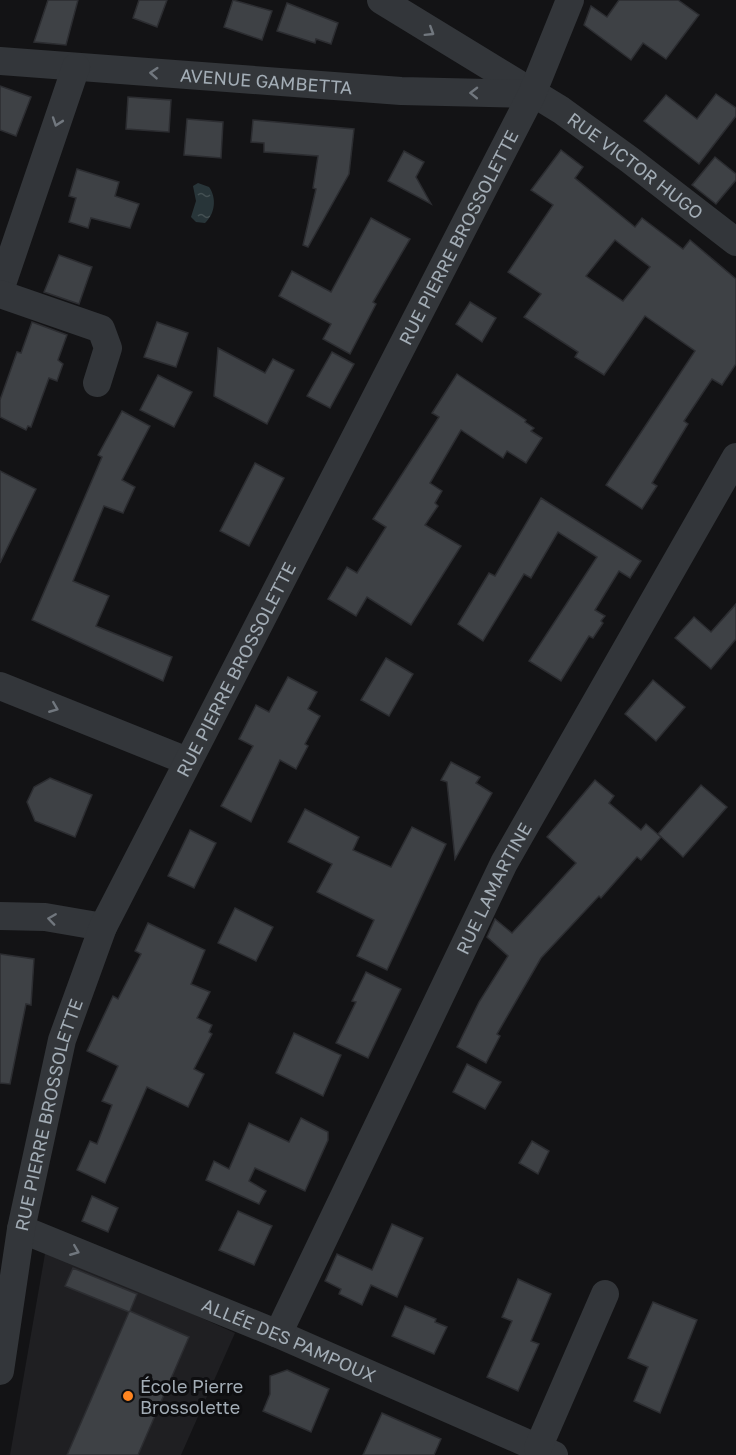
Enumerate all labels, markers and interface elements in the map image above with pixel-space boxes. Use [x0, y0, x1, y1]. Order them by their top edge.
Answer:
one-way arrow [424, 24, 434, 36]
street label: AVENUE GAMBETTA [179, 64, 353, 98]
one-way arrow [149, 67, 158, 80]
one-way arrow [469, 86, 478, 99]
street label: RUE VICTOR HUGO [563, 108, 708, 224]
one-way arrow [52, 117, 65, 127]
street label: RUE PIERRE BROSSOLETTE [394, 126, 523, 348]
street label: RUE PIERRE BROSSOLETTE [171, 558, 300, 780]
one-way arrow [48, 701, 59, 713]
street label: RUE LAMARTINE [451, 819, 536, 958]
one-way arrow [47, 913, 56, 925]
street label: RUE PIERRE BROSSOLETTE [10, 995, 87, 1233]
one-way arrow [69, 1244, 80, 1256]
street label: ALLÉE DES PAMPOUX [199, 1293, 379, 1387]
place label: École Pierre Brossolette [140, 1375, 243, 1418]
marker: École Pierre Brossolette [121, 1389, 135, 1403]

